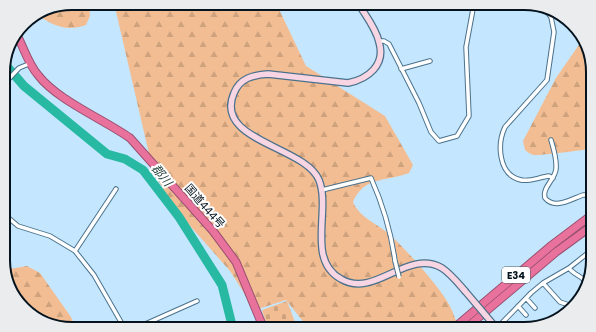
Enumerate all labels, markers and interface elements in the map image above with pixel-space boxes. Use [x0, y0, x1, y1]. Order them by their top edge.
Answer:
water label: 郡川 [148, 160, 177, 191]
street label: 国道444号 [181, 180, 229, 232]
road number: E34 [502, 267, 530, 283]

